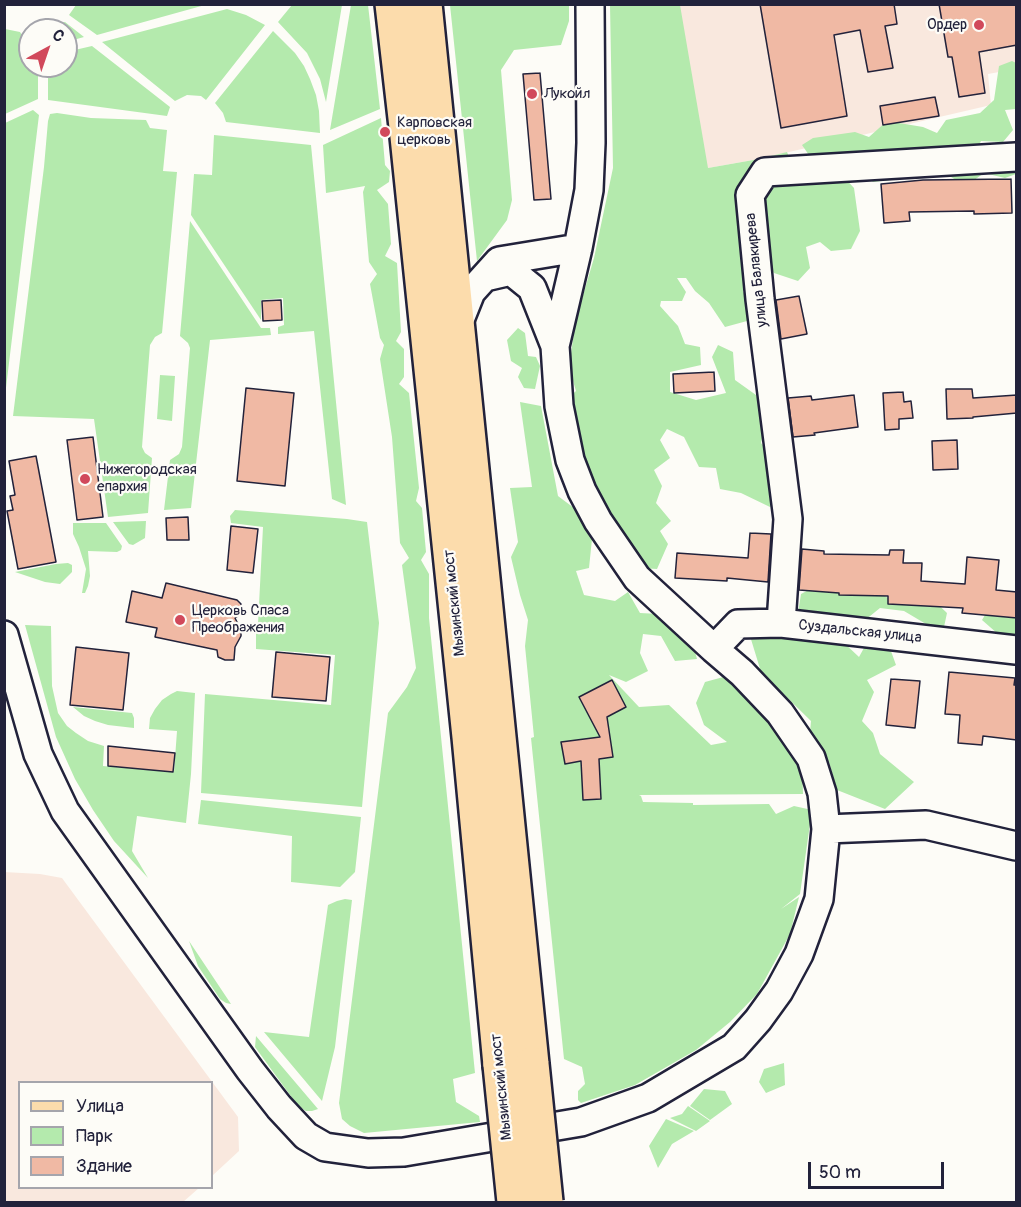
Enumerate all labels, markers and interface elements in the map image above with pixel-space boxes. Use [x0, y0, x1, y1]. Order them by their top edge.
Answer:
place label: Ордер [927, 16, 967, 34]
north arrow [18, 18, 78, 78]
marker: Ордер [972, 18, 986, 32]
text: С [48, 25, 68, 47]
place label: Лукойл [544, 85, 590, 103]
marker: Лукойл [525, 87, 539, 101]
place label: Карповская церковь [397, 114, 472, 149]
marker: Карповская церковь [378, 125, 392, 139]
street label: улица Балакирева [742, 212, 772, 328]
place label: Нижегородская епархия [97, 461, 197, 496]
marker: Нижегородская епархия [78, 472, 92, 486]
street label: Мызинский мост [440, 549, 470, 657]
place label: Церковь Спаса Преображения [192, 602, 289, 637]
marker: Церковь Спаса Преображения [173, 613, 187, 627]
street label: Суздальская улица [798, 617, 922, 647]
street label: Мызинский мост [487, 1033, 517, 1141]
legend [18, 1081, 213, 1189]
text: Улица [76, 1095, 124, 1118]
text: Парк [76, 1125, 113, 1148]
scale bar [811, 1150, 948, 1188]
text: Здание [76, 1155, 132, 1178]
text: 50 m [819, 1161, 861, 1184]

